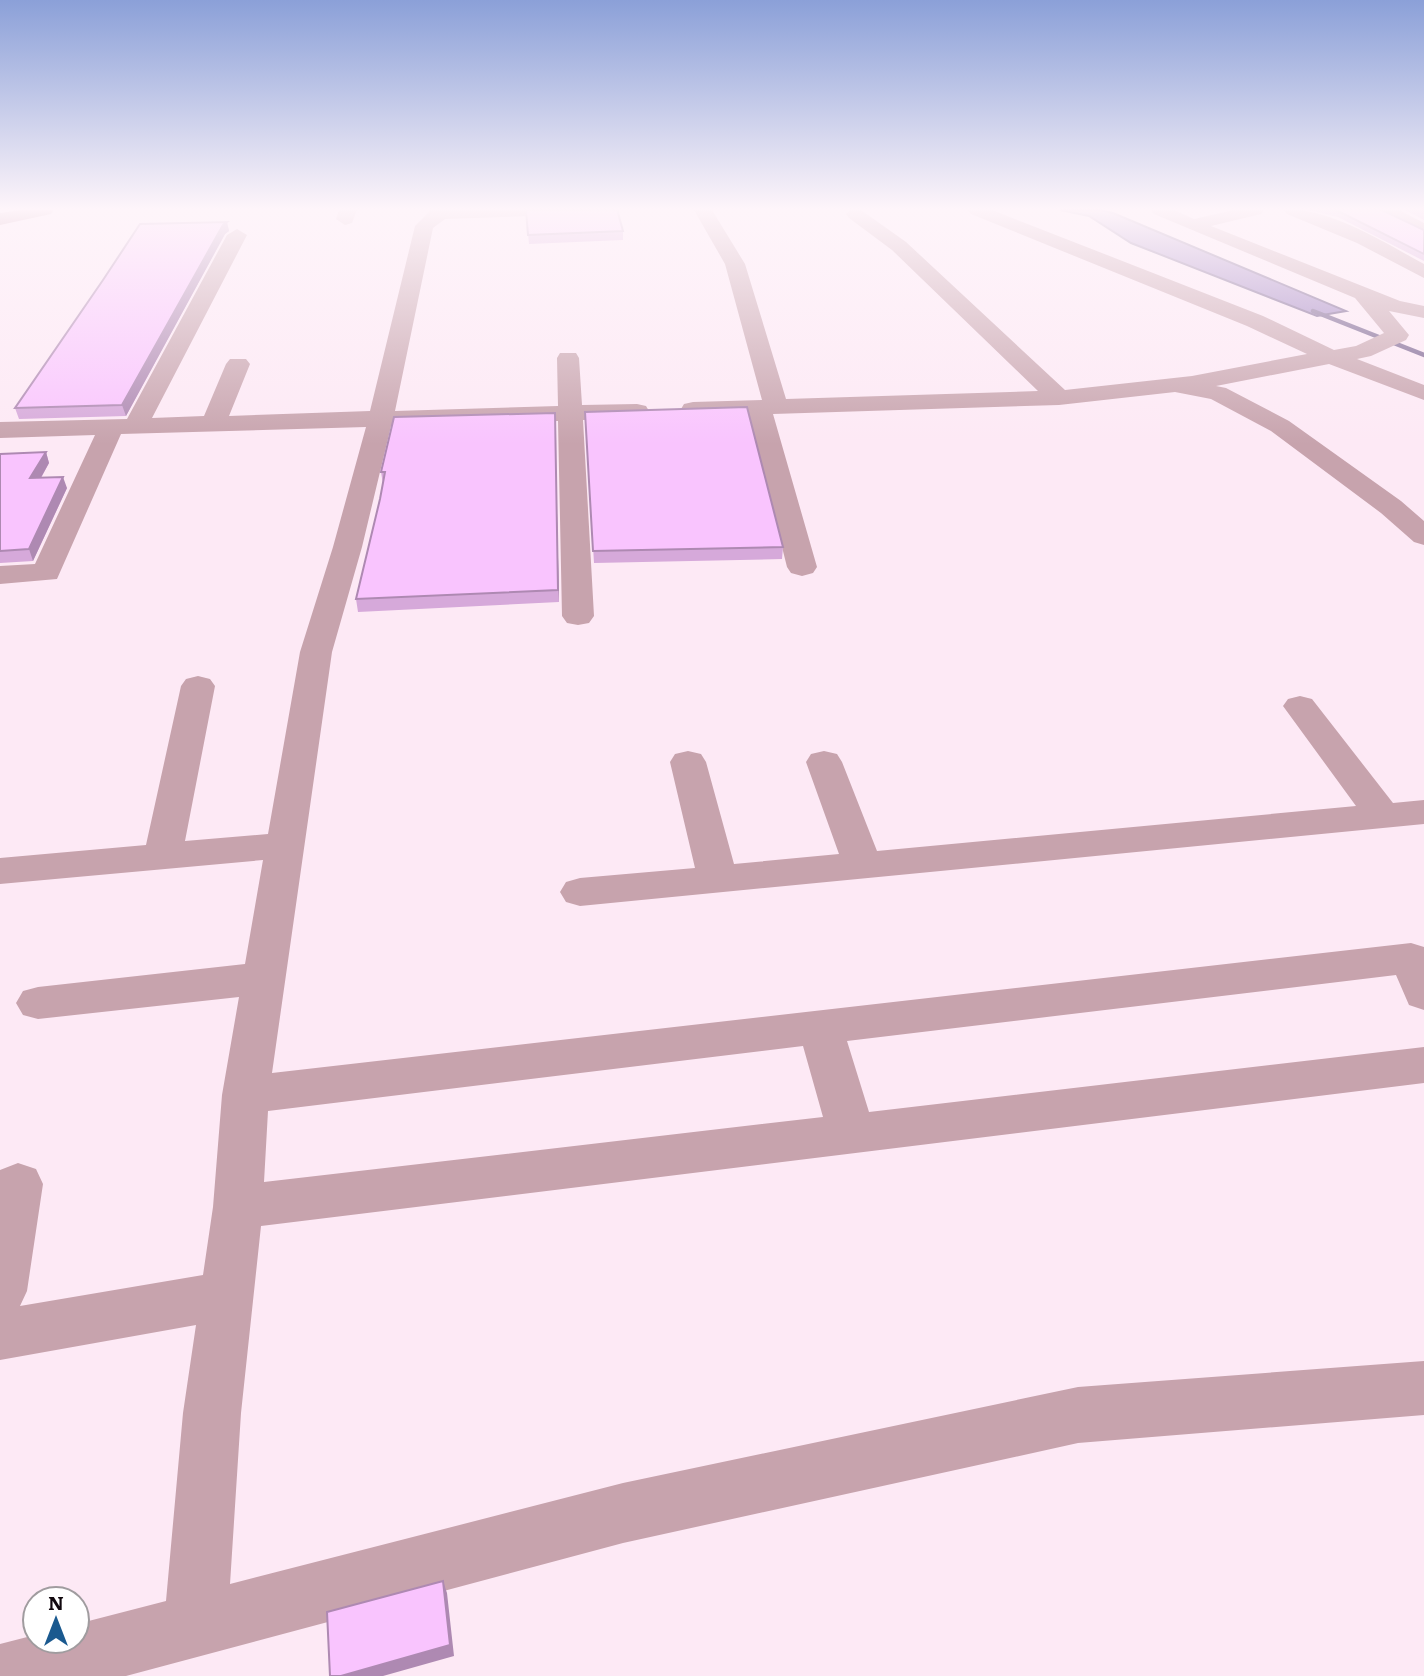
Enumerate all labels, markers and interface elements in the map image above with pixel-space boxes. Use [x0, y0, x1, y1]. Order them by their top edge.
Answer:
north arrow [21, 1585, 91, 1655]
text: N [48, 1588, 64, 1616]

